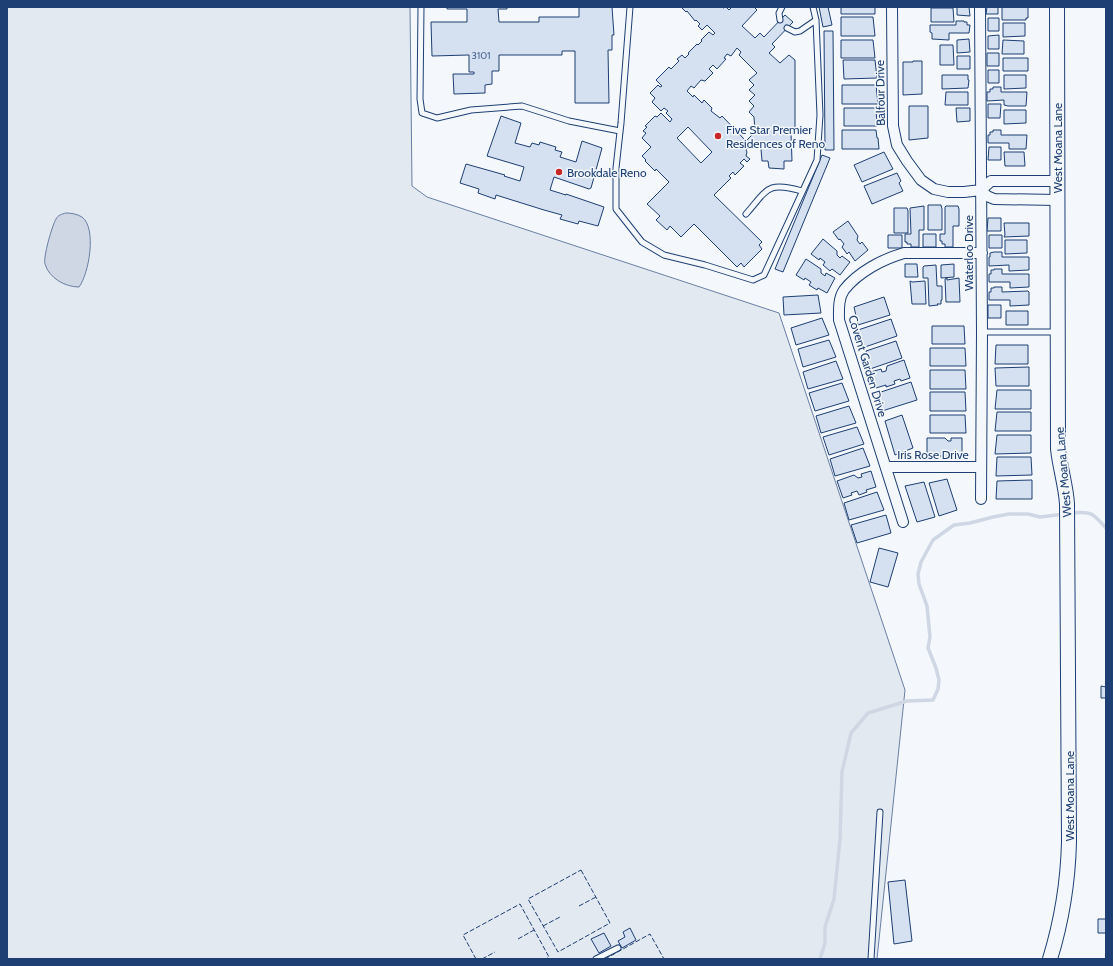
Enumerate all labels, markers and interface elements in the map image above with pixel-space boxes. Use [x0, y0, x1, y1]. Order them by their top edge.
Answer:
house number: 3101 [472, 49, 490, 62]
street label: Balfour Drive [872, 60, 888, 126]
street label: West Moana Lane [1050, 103, 1065, 193]
place label: Five Star Premier Residences of Reno [726, 122, 825, 151]
marker: Five Star Premier Residences of Reno [713, 131, 723, 141]
place label: Brookdale Reno [567, 165, 647, 180]
marker: Brookdale Reno [554, 167, 564, 177]
street label: Waterloo Drive [961, 215, 976, 291]
street label: Covent Garden Drive [845, 313, 891, 419]
street label: West Moana Lane [1052, 426, 1074, 518]
street label: Iris Rose Drive [897, 447, 969, 462]
street label: West Moana Lane [1062, 751, 1077, 841]

